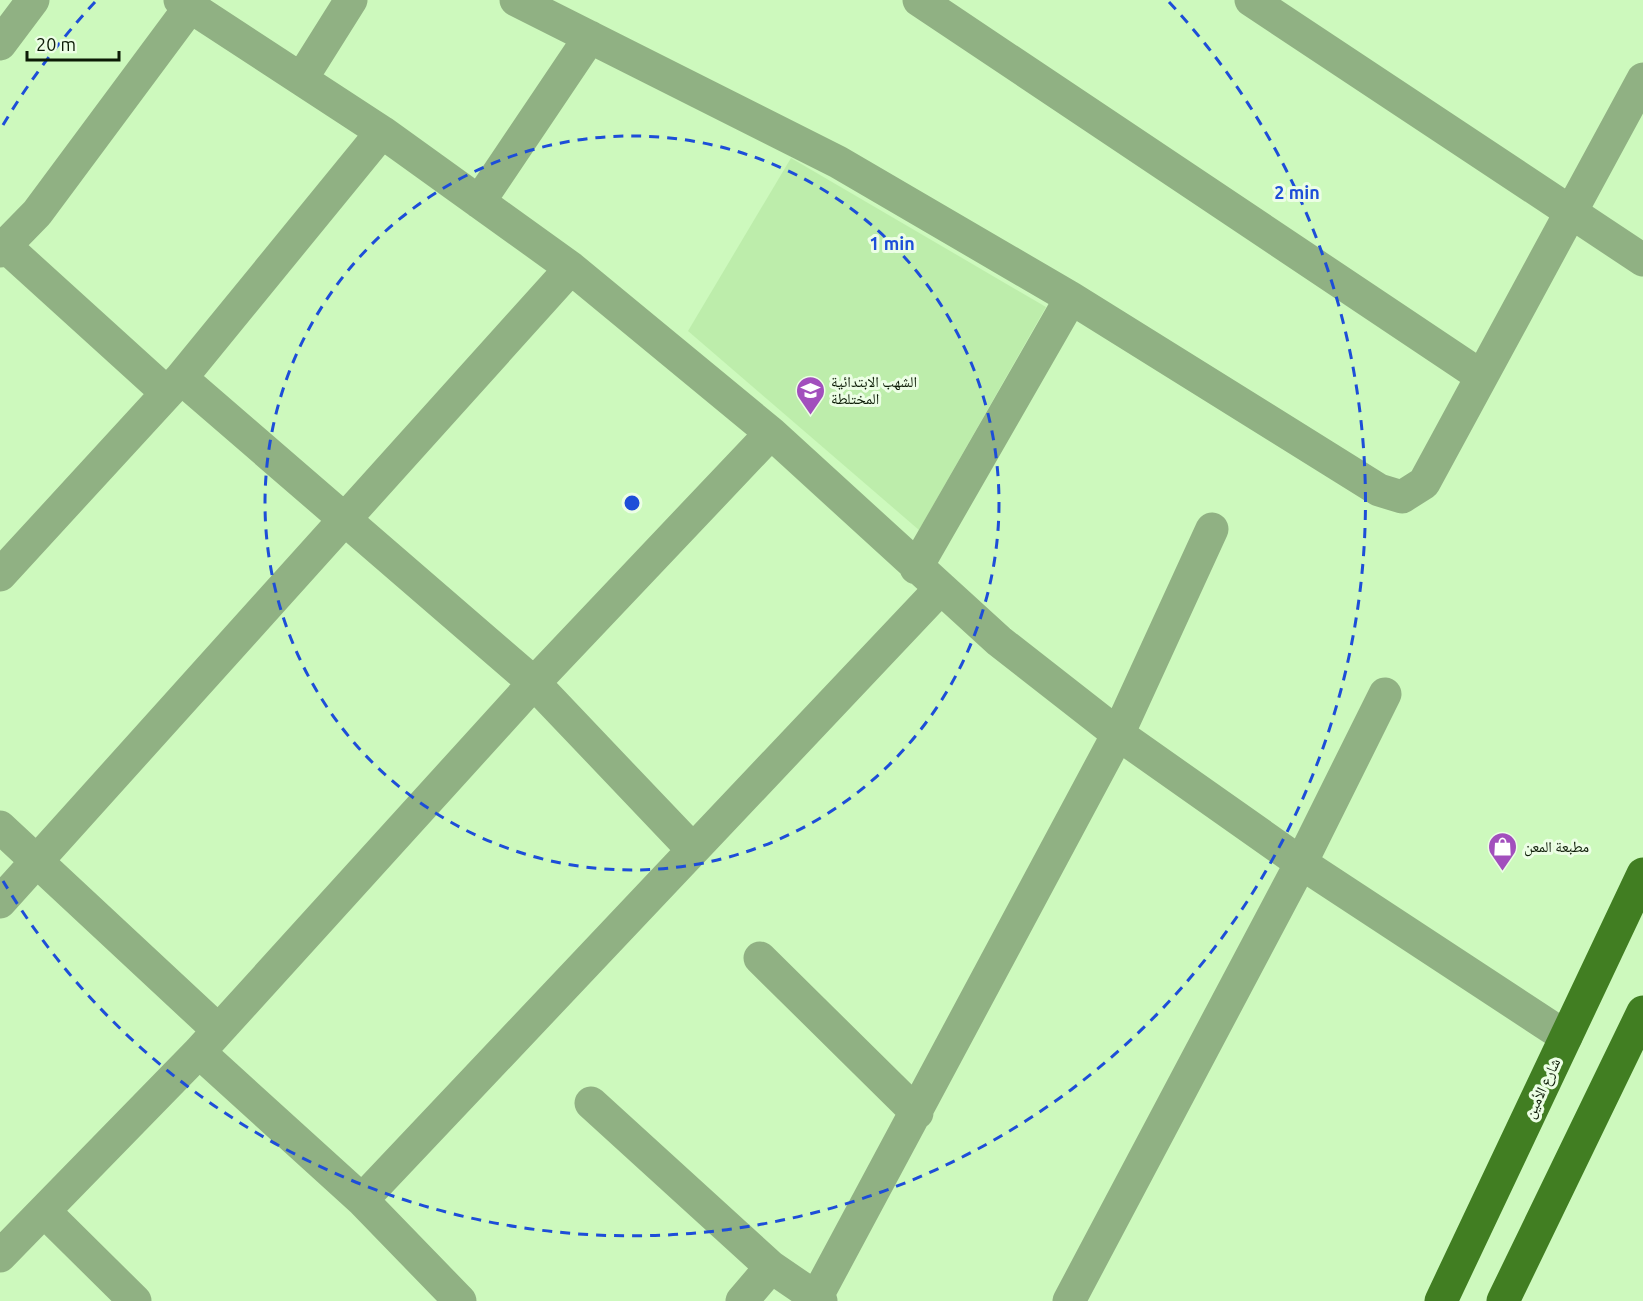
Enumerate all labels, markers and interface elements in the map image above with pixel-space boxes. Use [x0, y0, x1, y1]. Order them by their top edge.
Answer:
scale bar [27, 24, 118, 62]
text: 20 m [36, 34, 76, 54]
text: 2 min [1274, 182, 1320, 202]
text: 1 min [869, 233, 915, 253]
place label: الشهب الابتدائية المختلطة [831, 373, 917, 407]
school or university icon: الشهب الابتدائية المختلطة [794, 374, 826, 416]
centre of rings [622, 493, 642, 513]
shop icon: مطبعة المعن [1487, 830, 1519, 872]
place label: مطبعة المعن [1524, 838, 1589, 857]
street label: شارع الأمين [1521, 1055, 1565, 1122]

